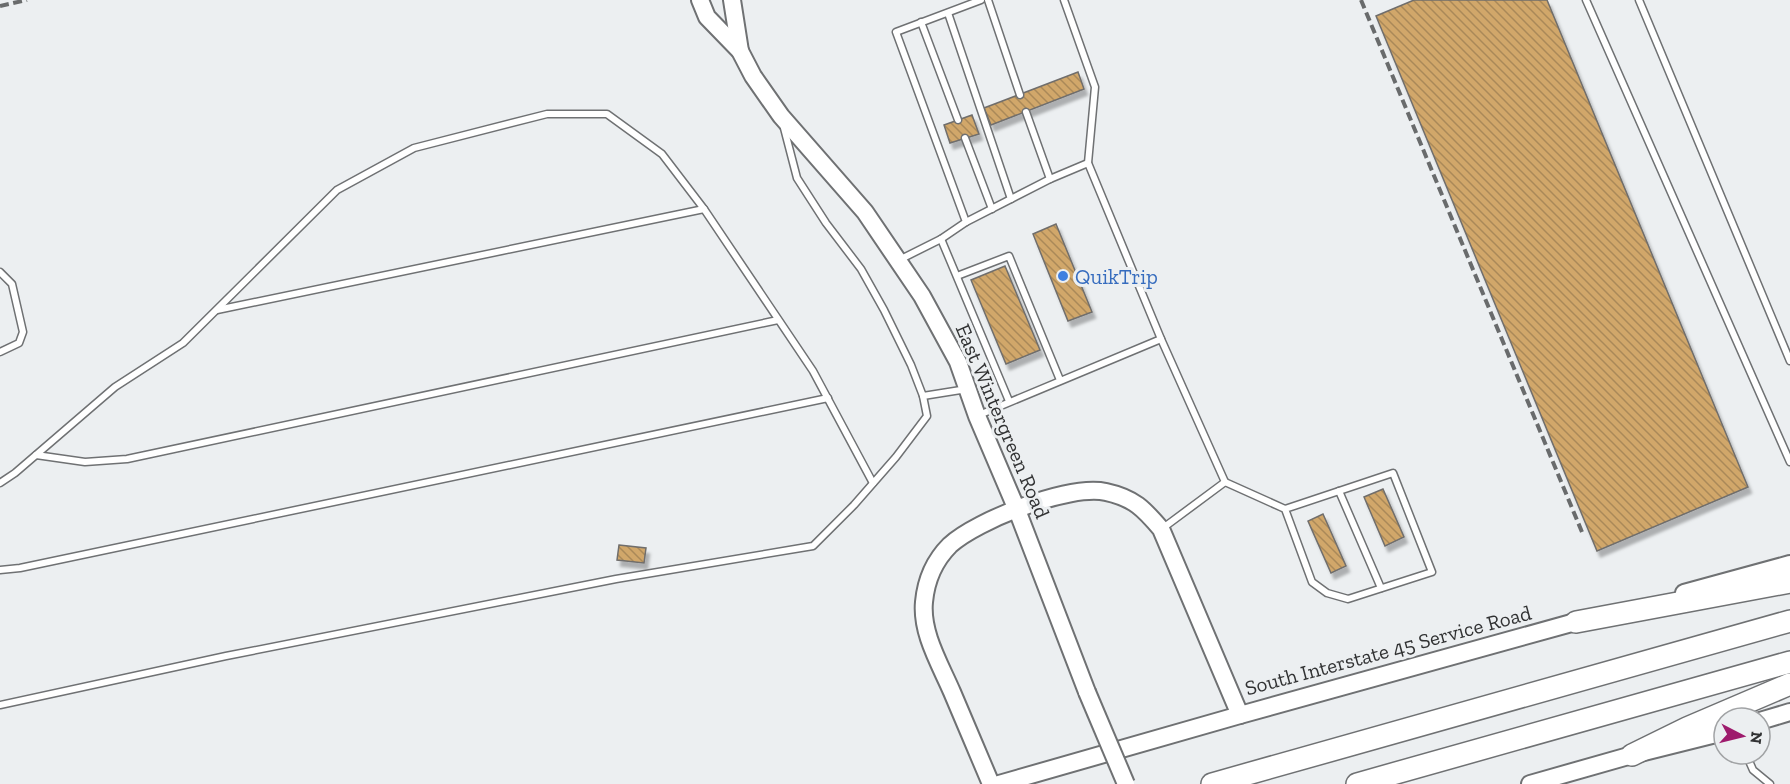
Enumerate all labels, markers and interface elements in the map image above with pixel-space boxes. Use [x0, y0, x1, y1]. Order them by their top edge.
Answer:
place label: QuikTrip [1075, 264, 1158, 289]
marker: QuikTrip [1056, 269, 1070, 283]
street label: East Wintergreen Road [951, 320, 1056, 523]
street label: South Interstate 45 Service Road [1242, 600, 1534, 700]
north arrow [1712, 706, 1772, 766]
text: N [1746, 731, 1767, 745]

